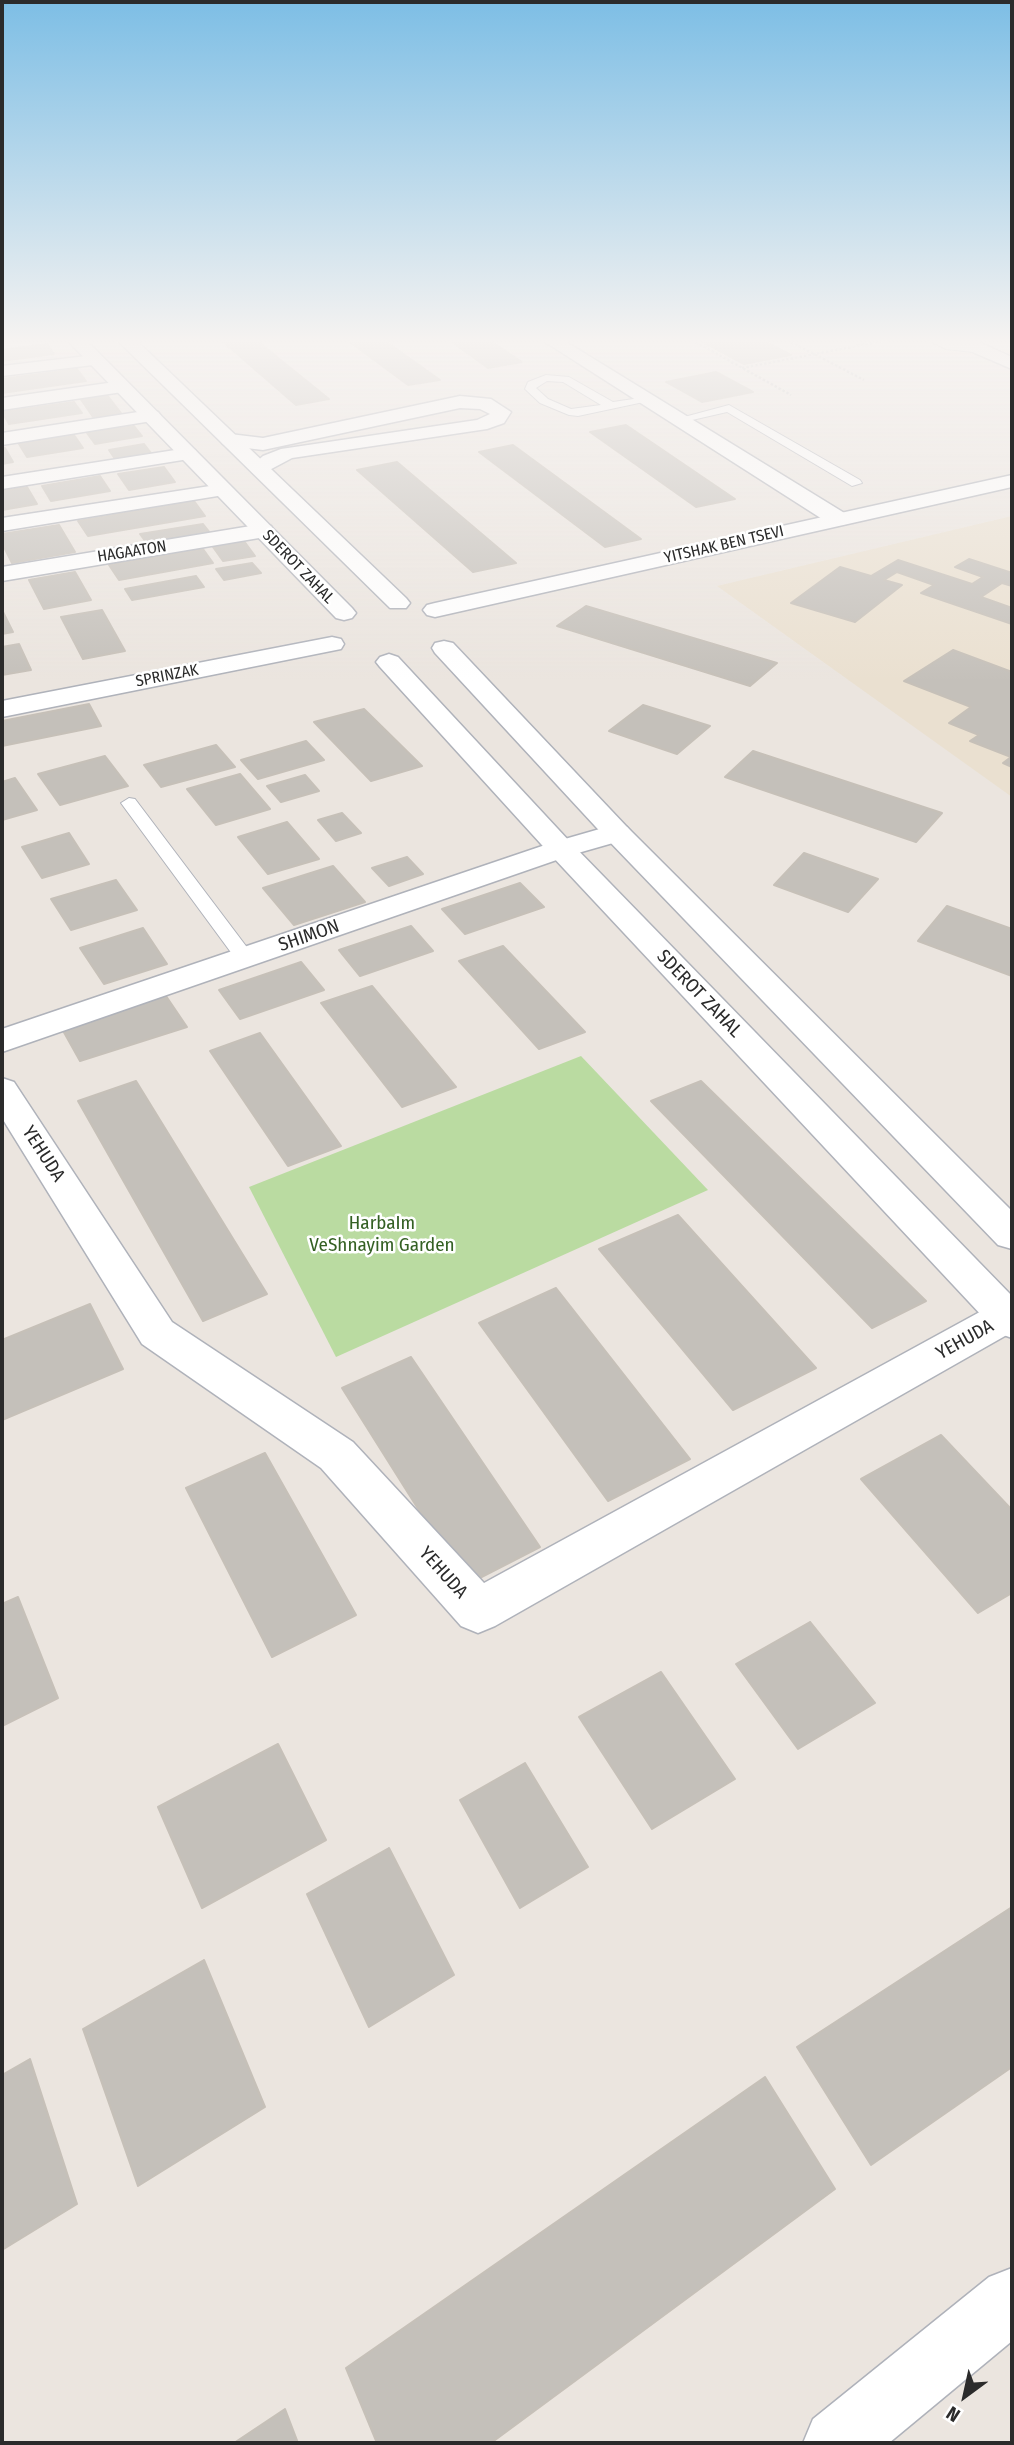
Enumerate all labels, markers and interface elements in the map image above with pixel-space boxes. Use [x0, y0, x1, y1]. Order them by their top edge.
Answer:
street label: YITSHAK BEN TSEVI [662, 522, 786, 568]
street label: SDEROT ZAHAL [258, 526, 338, 608]
street label: HAGAATON [96, 537, 168, 567]
street label: SPRINZAK [134, 661, 200, 691]
street label: SHIMON [276, 915, 342, 957]
street label: SDEROT ZAHAL [652, 945, 746, 1043]
street label: YEHUDA [17, 1122, 69, 1186]
park label: HarbaIm VeShnayim Garden [309, 1213, 455, 1257]
street label: YEHUDA [932, 1315, 998, 1365]
street label: YEHUDA [414, 1542, 472, 1604]
north arrow [930, 2361, 1000, 2431]
text: N [942, 2401, 964, 2427]

